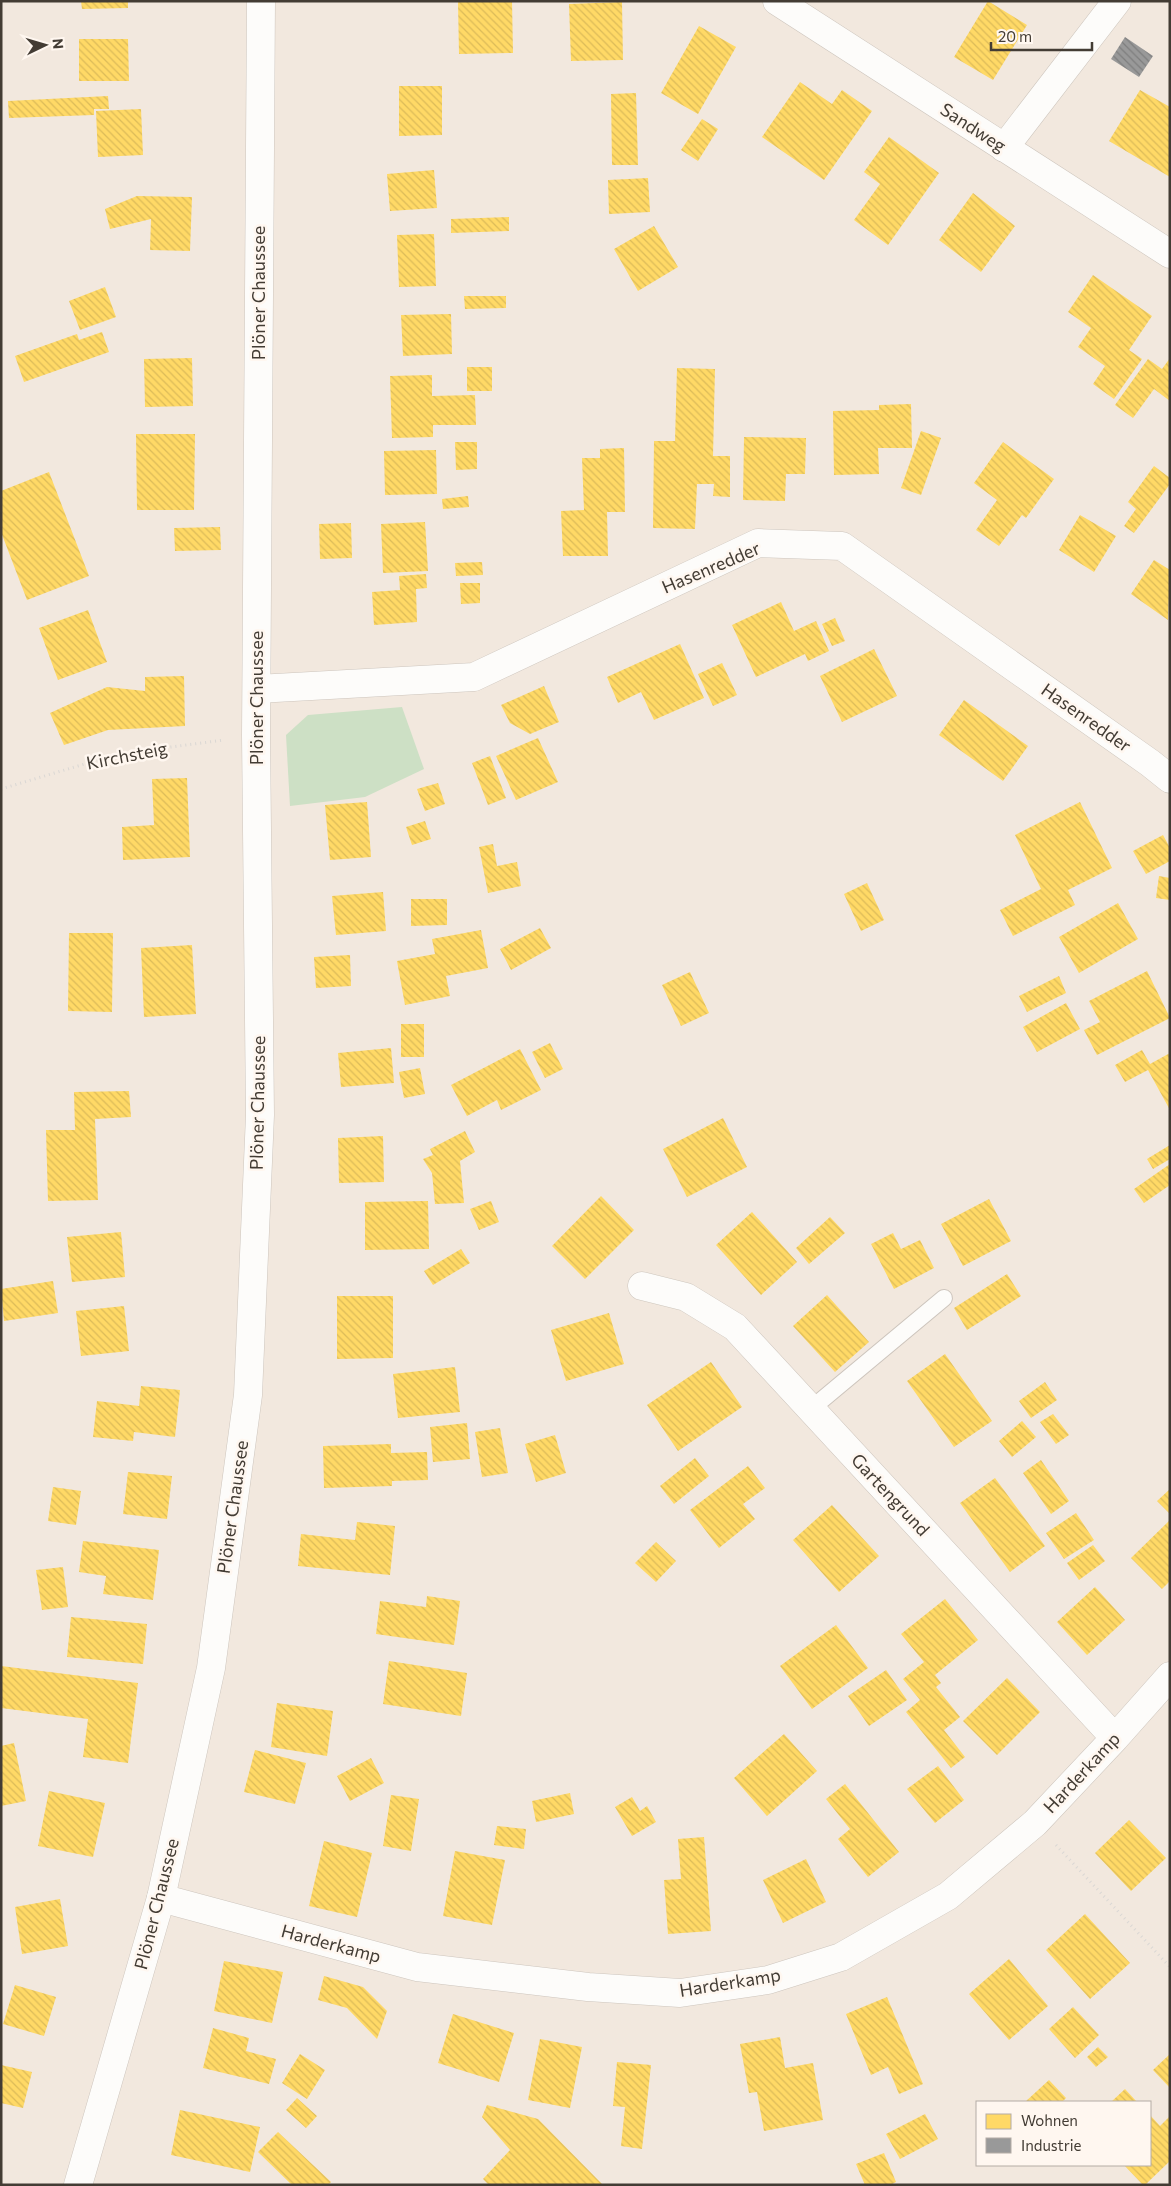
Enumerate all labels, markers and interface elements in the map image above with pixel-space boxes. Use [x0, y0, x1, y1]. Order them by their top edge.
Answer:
north arrow [20, 20, 70, 70]
scale bar [991, 20, 1092, 52]
text: 20 m [998, 27, 1032, 45]
text: N [50, 38, 67, 50]
street label: Sandweg [937, 98, 1011, 157]
street label: Plöner Chaussee [247, 226, 269, 360]
street label: Hasenredder [658, 536, 763, 598]
street label: Plöner Chaussee [245, 631, 267, 765]
street label: Hasenredder [1037, 678, 1136, 756]
street label: Kirchsteig [84, 736, 169, 774]
street label: Plöner Chaussee [245, 1036, 269, 1170]
street label: Plöner Chaussee [212, 1439, 252, 1575]
street label: Gartengrund [847, 1449, 934, 1540]
street label: Harderkamp [1038, 1727, 1124, 1817]
street label: Plöner Chaussee [129, 1836, 183, 1972]
street label: Harderkamp [279, 1919, 384, 1967]
street label: Harderkamp [678, 1963, 782, 2001]
legend [976, 2101, 1151, 2166]
text: Wohnen [1021, 2111, 1078, 2129]
text: Industrie [1021, 2136, 1082, 2154]

